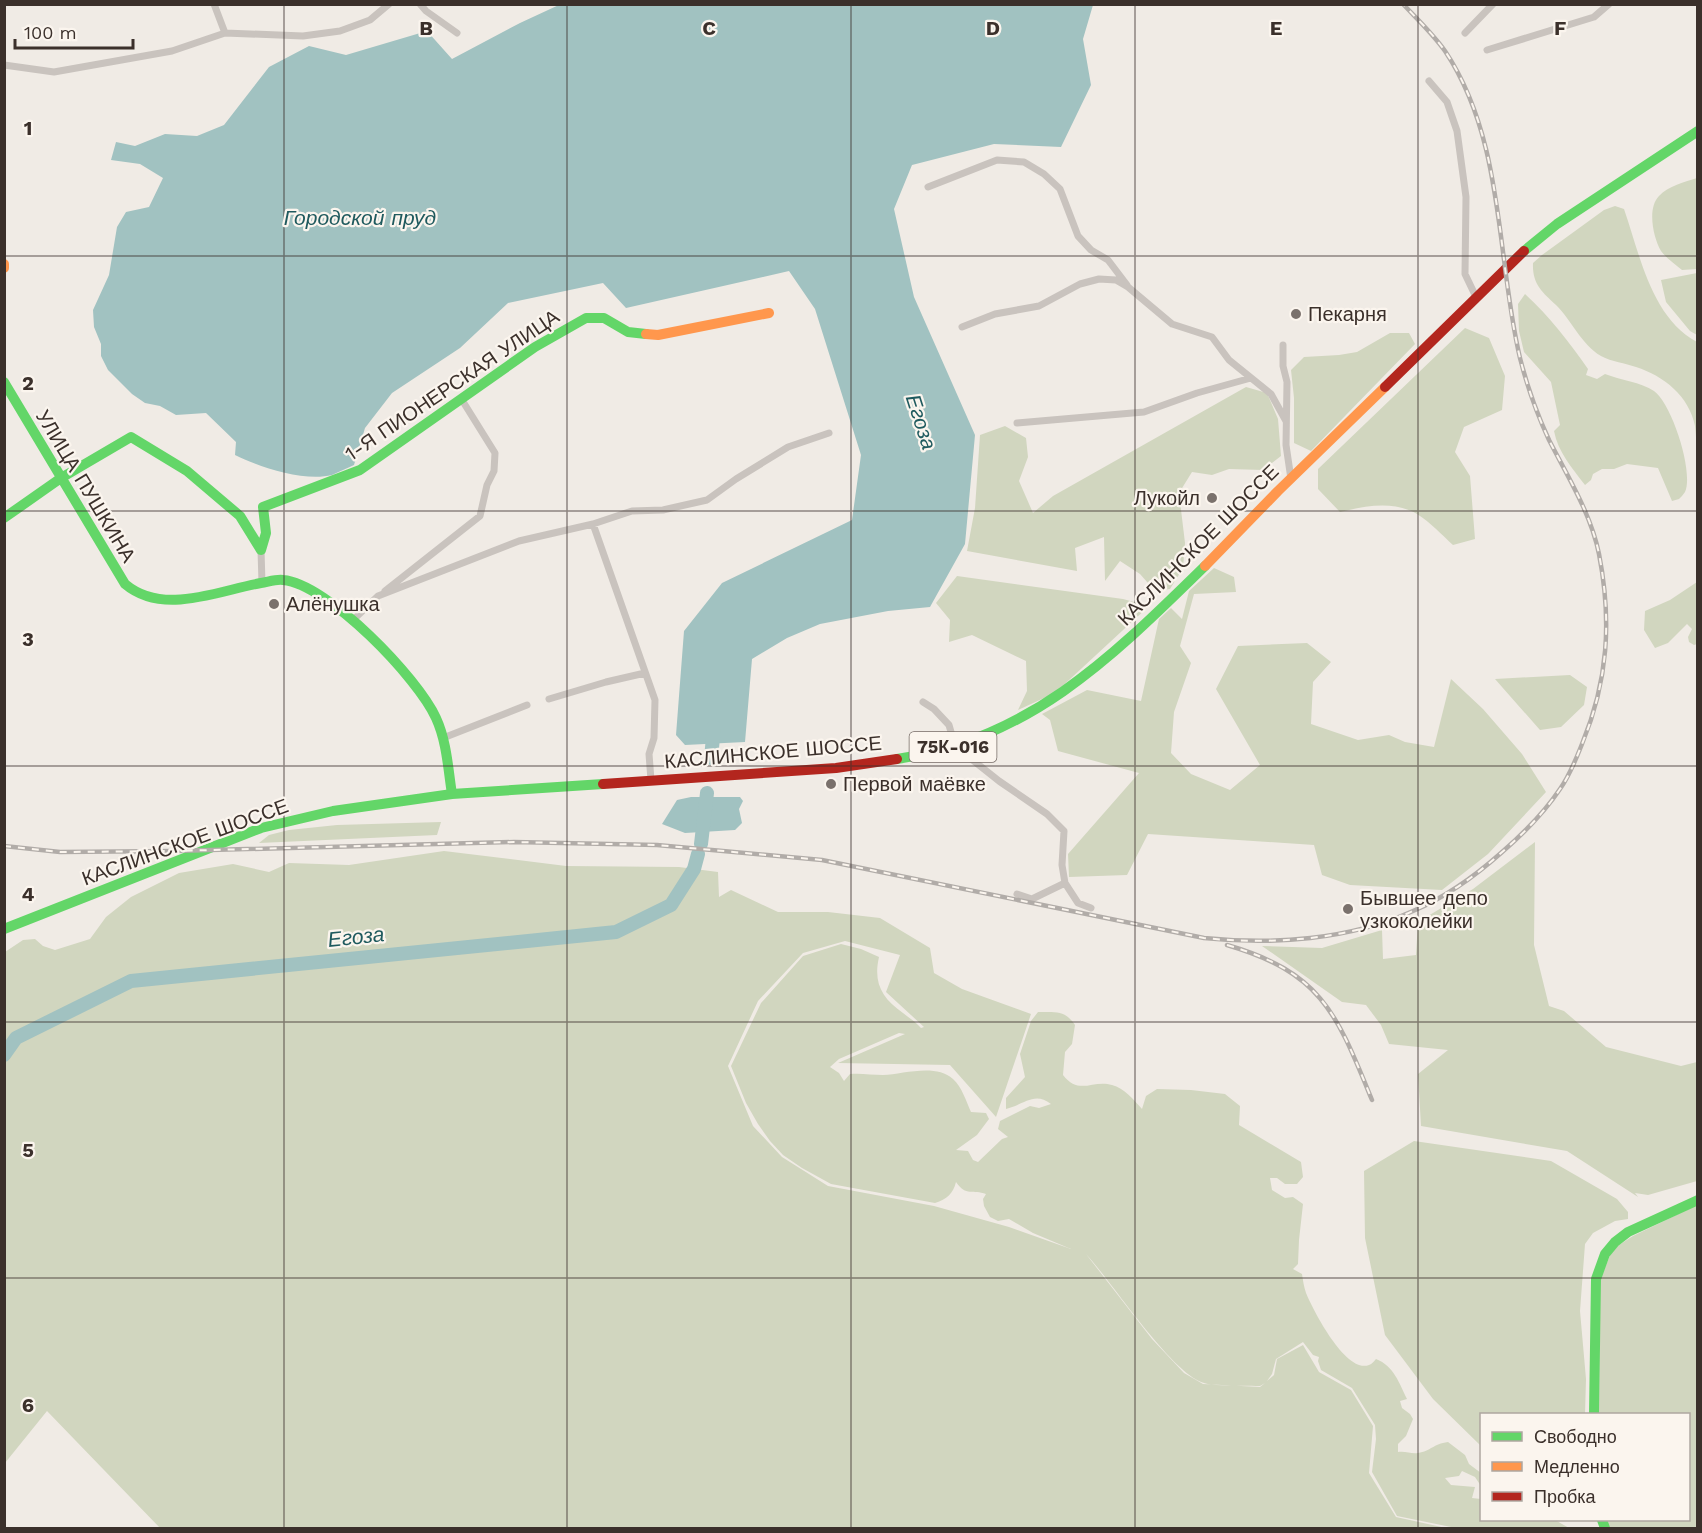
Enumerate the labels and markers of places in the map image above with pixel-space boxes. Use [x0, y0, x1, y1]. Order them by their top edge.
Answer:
place label: Пекарня [1308, 302, 1387, 326]
marker: Пекарня [1289, 307, 1303, 321]
place label: Лукойл [1134, 486, 1200, 510]
marker: Лукойл [1205, 491, 1219, 505]
place label: Алёнушка [286, 592, 380, 616]
marker: Алёнушка [267, 597, 281, 611]
place label: Первой маёвке [843, 772, 986, 796]
marker: Первой маёвке [824, 777, 838, 791]
place label: Бывшее депо узкоколейки [1360, 886, 1488, 933]
marker: Бывшее депо узкоколейки [1341, 902, 1355, 916]

